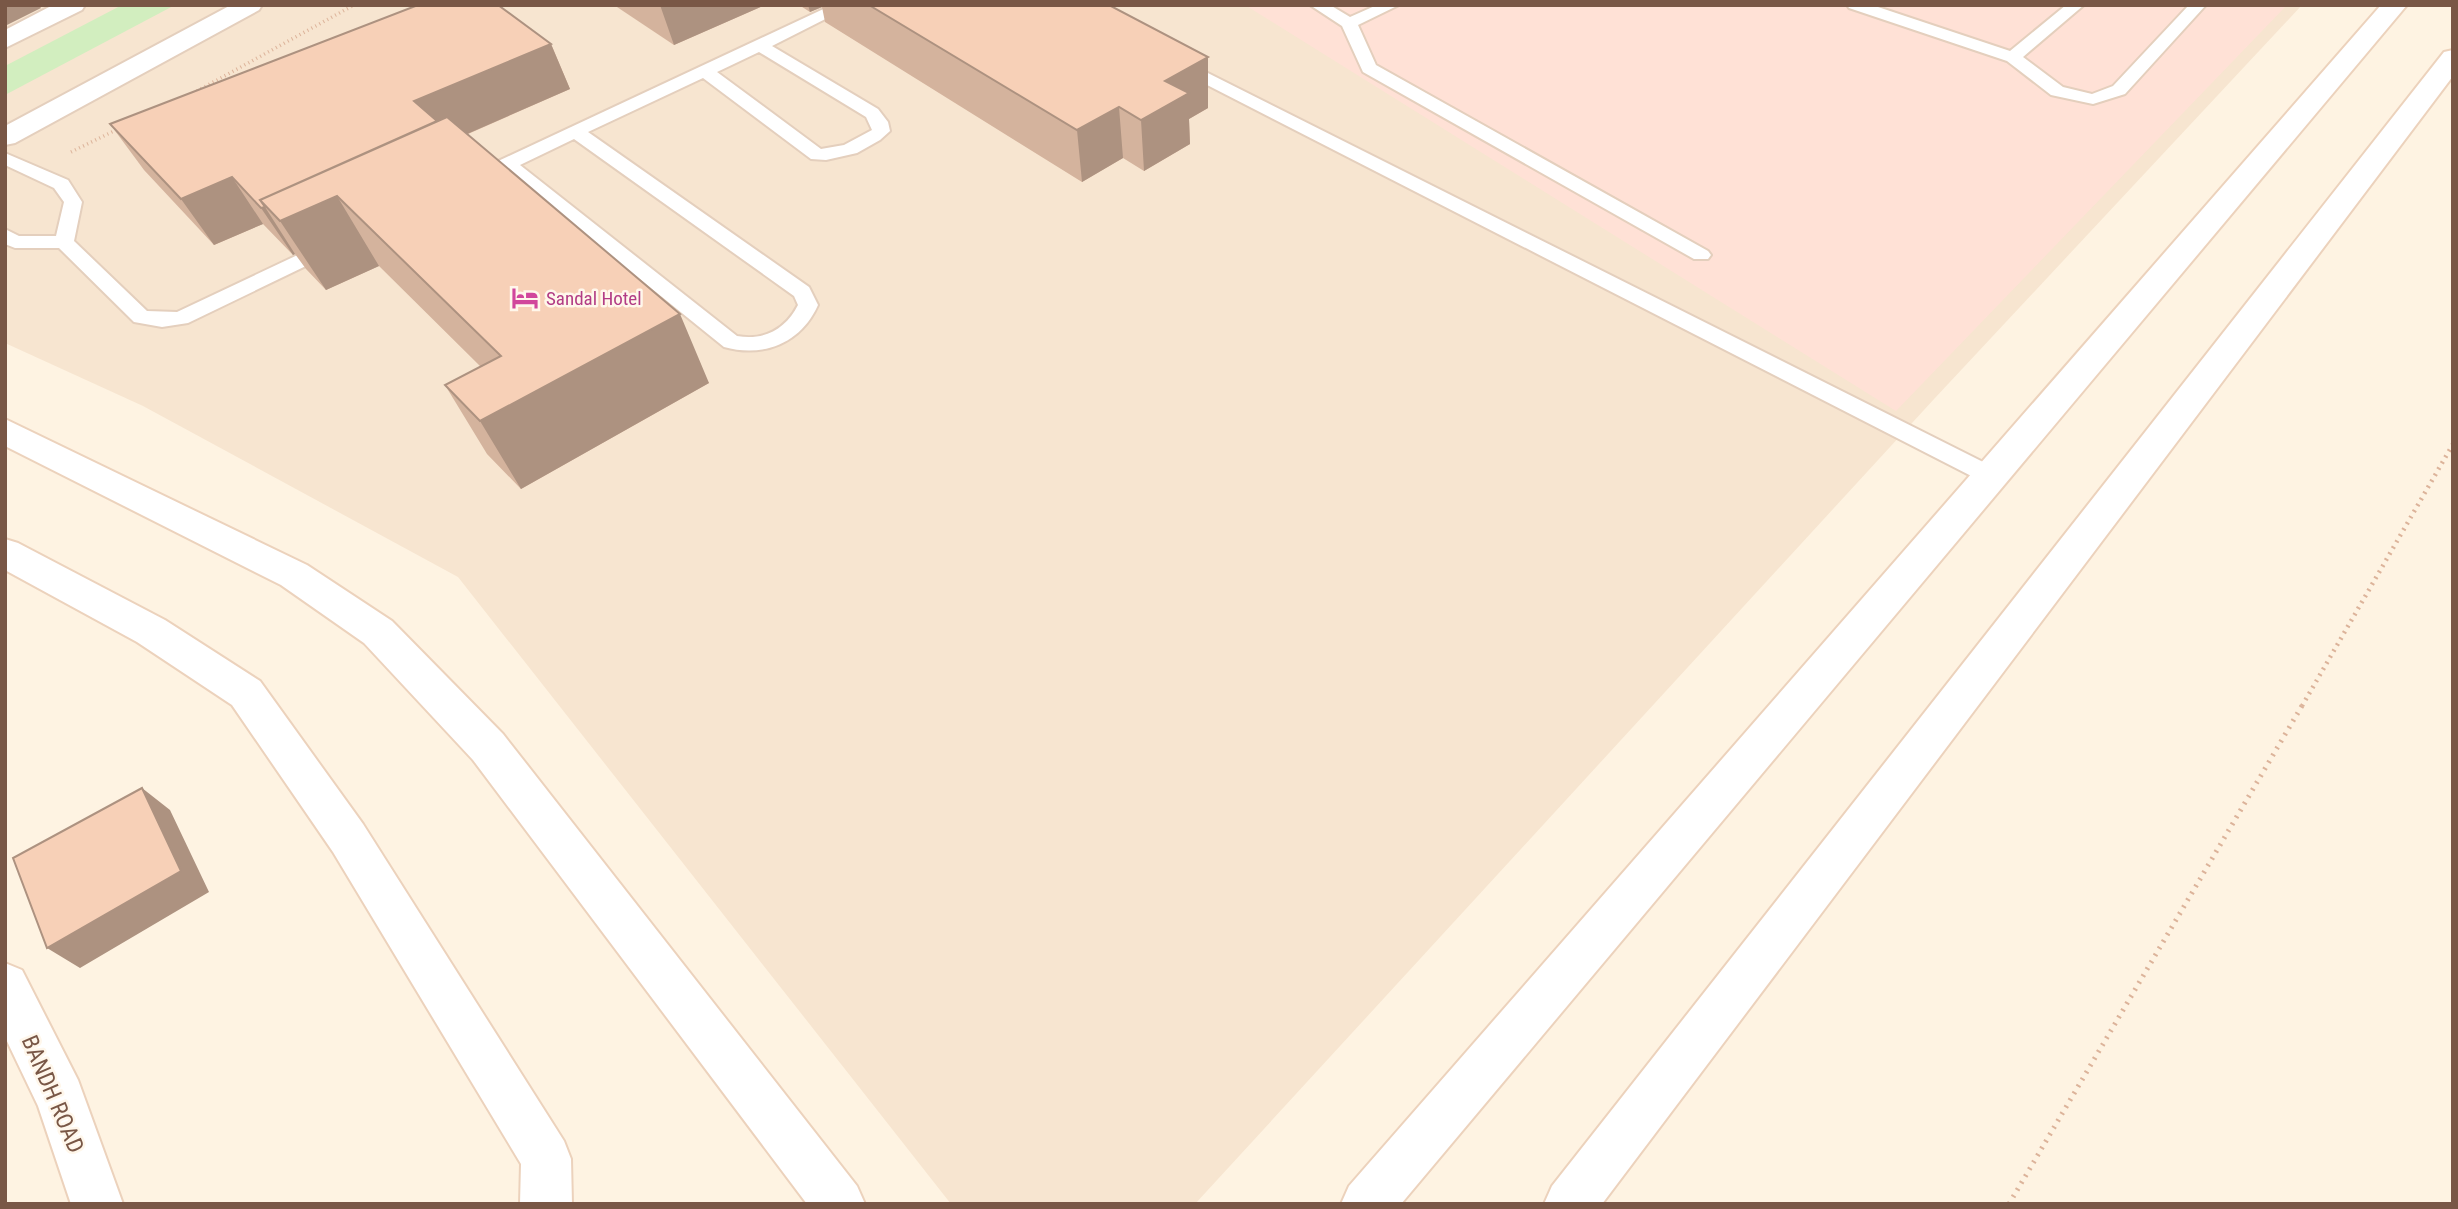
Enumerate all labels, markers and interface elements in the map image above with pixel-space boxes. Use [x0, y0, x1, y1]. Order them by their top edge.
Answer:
hotel icon: Sandal Hotel [510, 283, 540, 313]
place label: Sandal Hotel [546, 287, 642, 310]
street label: BANDH ROAD [16, 1031, 89, 1157]

